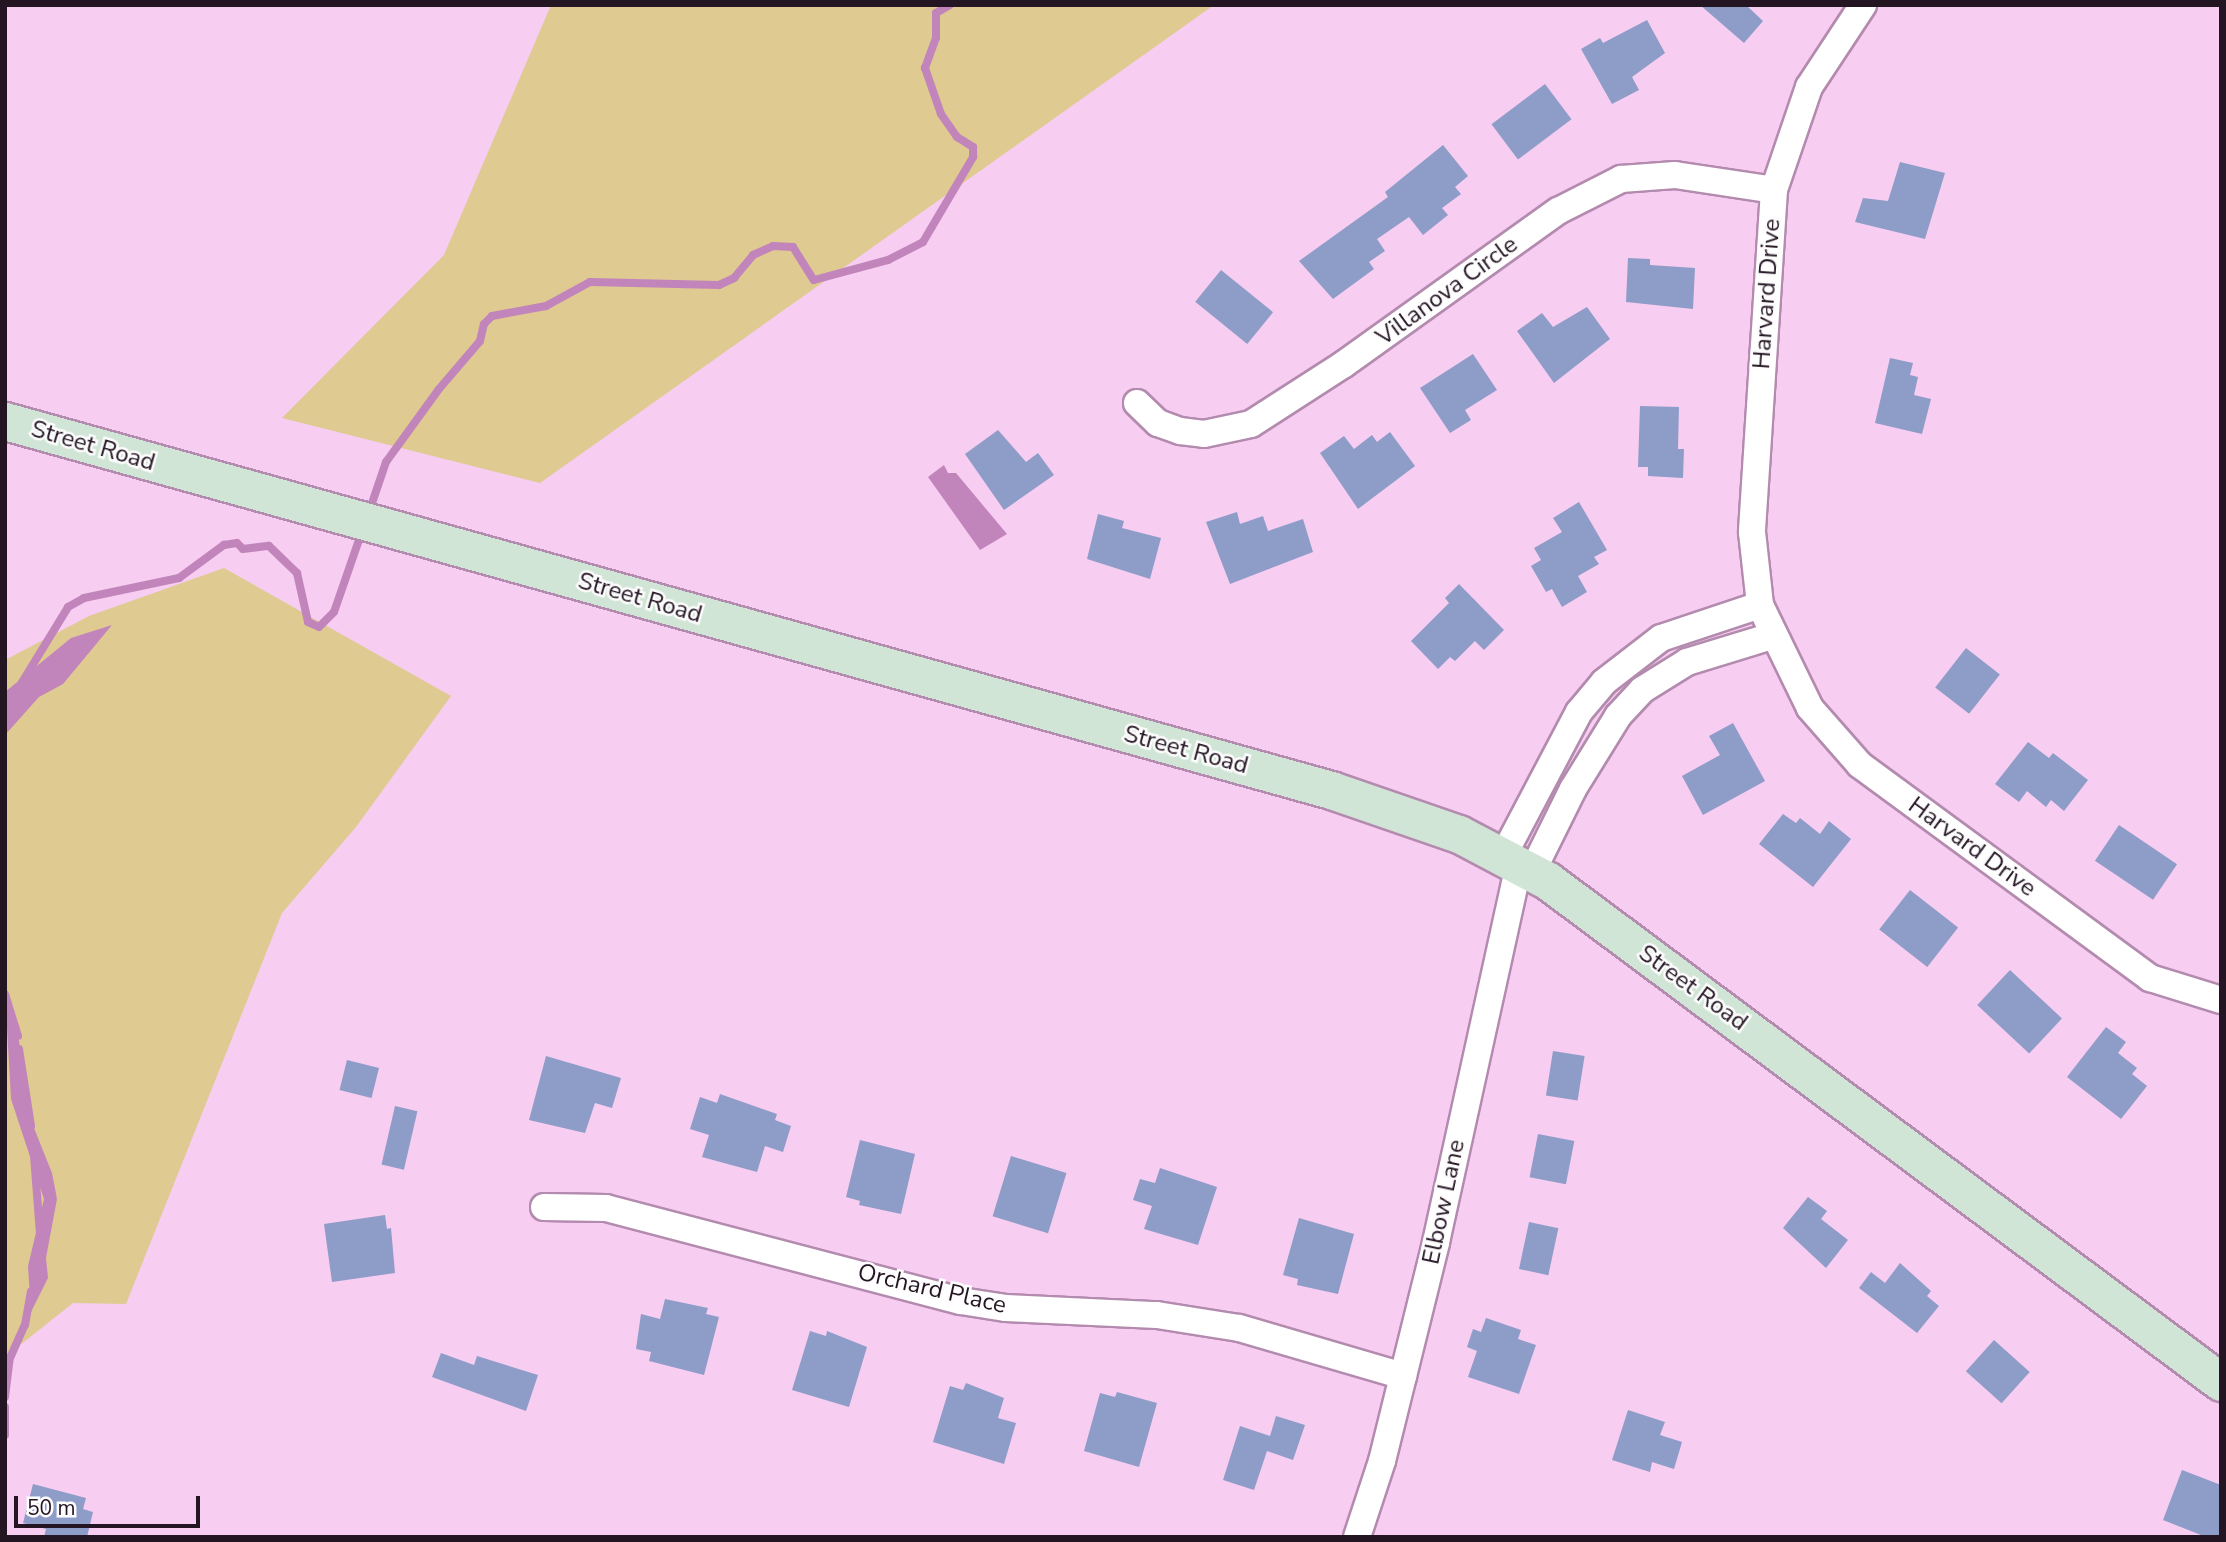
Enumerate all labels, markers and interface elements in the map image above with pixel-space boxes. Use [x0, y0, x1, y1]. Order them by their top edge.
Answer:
street label: Harvard Drive [1747, 218, 1787, 370]
street label: Villanova Circle [1371, 230, 1523, 352]
street label: Street Road [28, 415, 158, 477]
street label: Street Road [575, 567, 705, 629]
street label: Street Road [1121, 720, 1251, 780]
street label: Harvard Drive [1903, 791, 2041, 903]
street label: Street Road [1633, 939, 1753, 1037]
street label: Elbow Lane [1417, 1137, 1471, 1267]
street label: Orchard Place [855, 1258, 1009, 1320]
scale bar [18, 1482, 203, 1526]
text: 50 m [27, 1494, 76, 1522]

